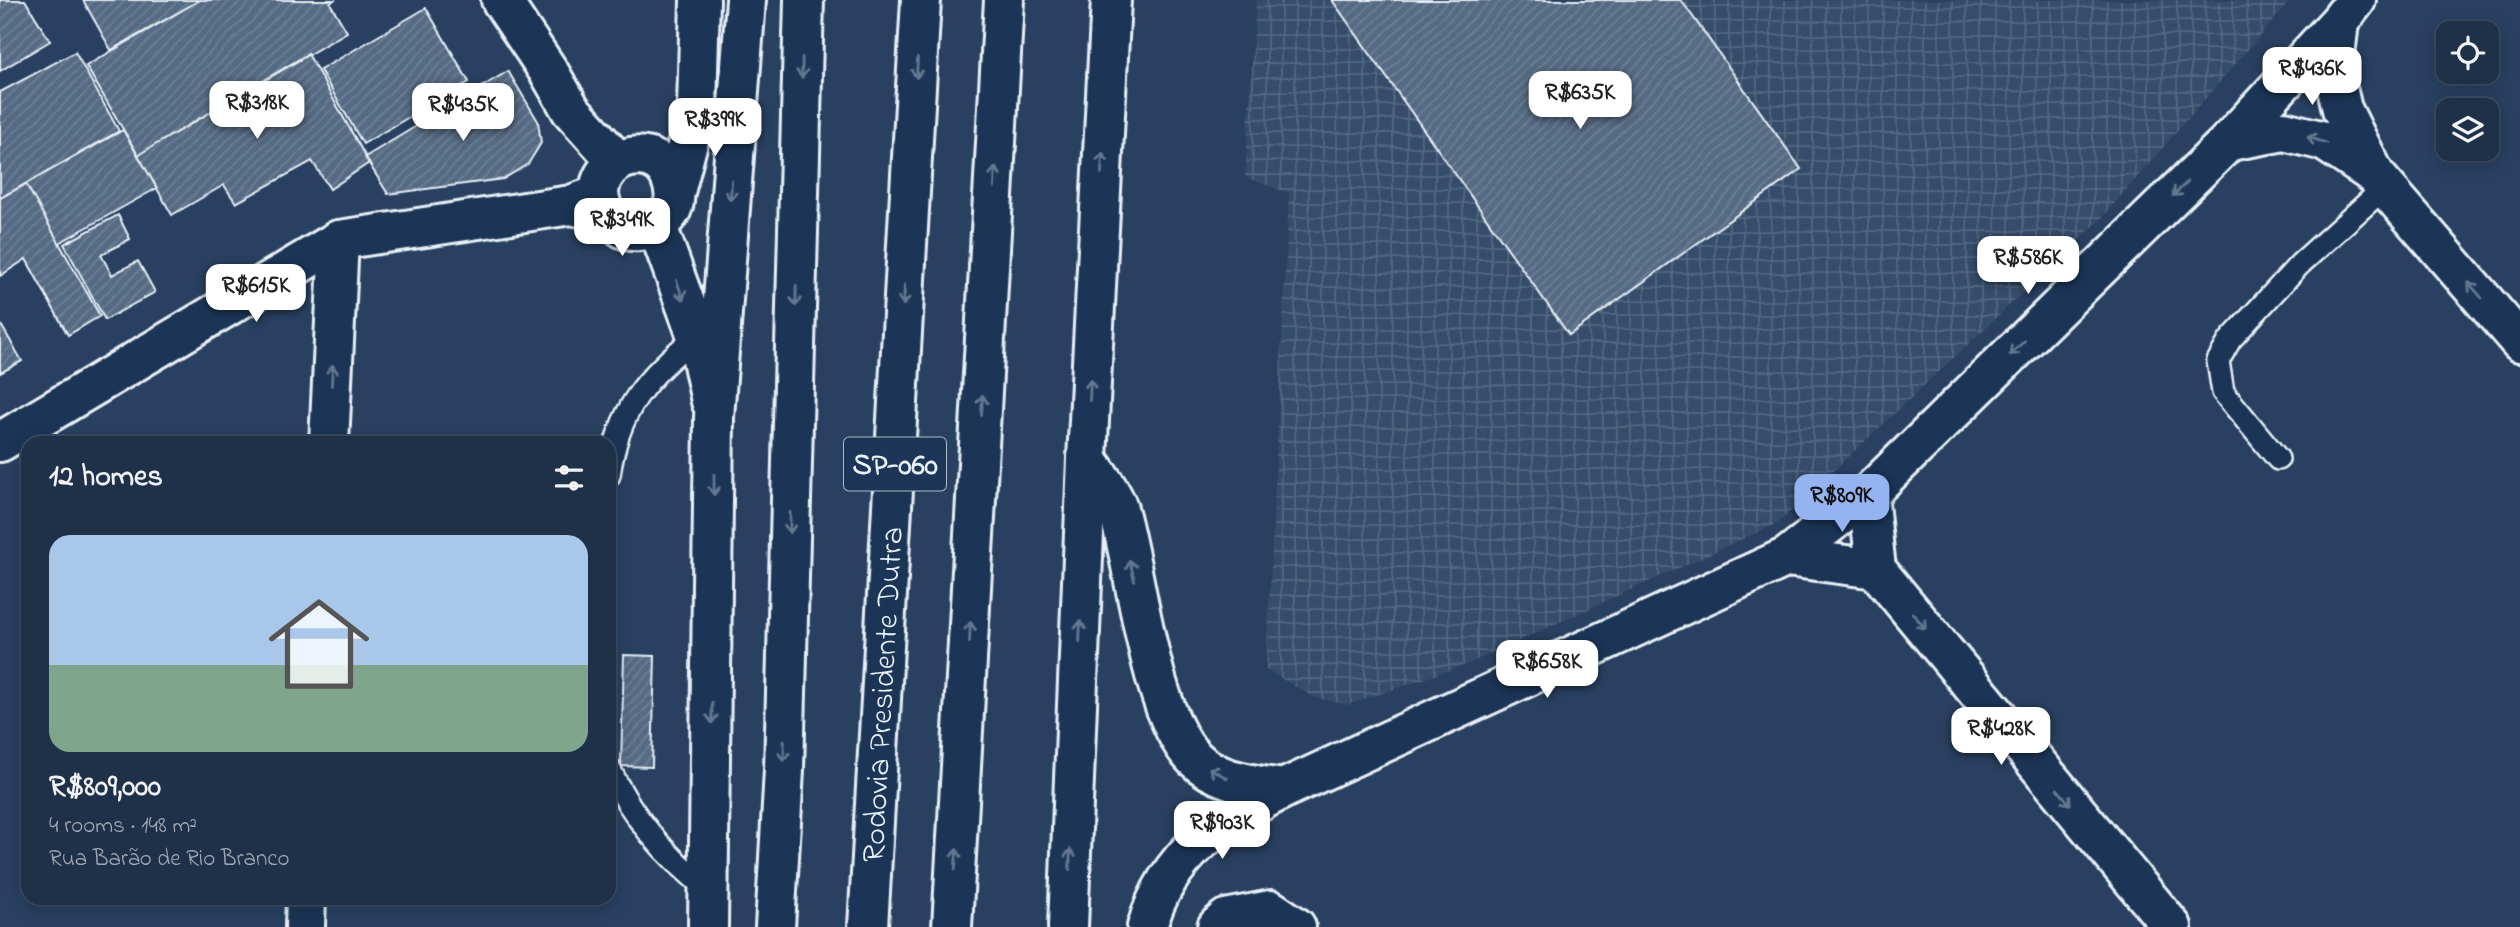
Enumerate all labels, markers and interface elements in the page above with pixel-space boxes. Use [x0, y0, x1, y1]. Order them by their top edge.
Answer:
map controls [2436, 21, 2499, 161]
button: locate [2436, 21, 2499, 84]
pin: R$436K [2255, 48, 2369, 107]
text: R$436K [2279, 53, 2345, 86]
one-way arrow [795, 56, 809, 79]
one-way arrow [911, 56, 924, 79]
pin: R$635K [1523, 72, 1637, 131]
text: R$635K [1545, 77, 1615, 110]
pin: R$318K [200, 82, 314, 141]
pin: R$435K [406, 83, 520, 143]
text: R$318K [225, 87, 289, 120]
text: R$435K [428, 89, 498, 122]
button: layers [2436, 98, 2499, 161]
pin: R$399K [658, 99, 772, 158]
text: R$399K [684, 104, 746, 137]
one-way arrow [2306, 133, 2328, 145]
one-way arrow [1096, 152, 1109, 175]
one-way arrow [988, 166, 1001, 189]
one-way arrow [724, 178, 737, 201]
one-way arrow [2172, 180, 2189, 197]
pin: R$349K [565, 198, 679, 258]
text: R$349K [590, 204, 654, 237]
pin: R$586K [1971, 236, 2085, 296]
text: R$586K [1993, 242, 2063, 275]
pin: R$615K [199, 264, 313, 324]
text: R$615K [222, 270, 290, 303]
one-way arrow [675, 278, 687, 300]
one-way arrow [2467, 282, 2483, 300]
one-way arrow [789, 284, 803, 307]
one-way arrow [898, 284, 911, 307]
one-way arrow [2009, 339, 2026, 356]
one-way arrow [326, 363, 339, 386]
one-way arrow [1084, 379, 1097, 402]
one-way arrow [976, 393, 989, 416]
road number: SP-060 [844, 438, 946, 491]
text: 12 homes [49, 456, 163, 500]
icon: filters [550, 459, 588, 497]
one-way arrow [707, 473, 721, 496]
pin: R$809K [1785, 475, 1899, 534]
text: R$809K [1810, 480, 1874, 513]
one-way arrow [784, 511, 797, 534]
street label: Rodovia Presidente Dutra [852, 525, 918, 864]
one-way arrow [1124, 559, 1138, 582]
icon: home [256, 581, 382, 707]
one-way arrow [1911, 612, 1927, 630]
one-way arrow [1073, 620, 1086, 643]
one-way arrow [964, 621, 977, 644]
pin: R$658K [1490, 640, 1604, 700]
text: R$658K [1512, 646, 1582, 679]
one-way arrow [705, 701, 719, 724]
pin: R$428K [1944, 708, 2058, 767]
text: R$428K [1967, 713, 2035, 746]
one-way arrow [778, 739, 791, 762]
text: R$809,000 [49, 766, 161, 810]
one-way arrow [1208, 766, 1228, 780]
one-way arrow [2056, 787, 2072, 805]
pin: R$903K [1165, 802, 1279, 861]
text: R$903K [1190, 807, 1254, 840]
text: 4 rooms · 148 m² [49, 810, 197, 843]
text: Rua Barão de Rio Branco [49, 843, 289, 876]
one-way arrow [950, 848, 963, 871]
one-way arrow [1064, 848, 1077, 871]

